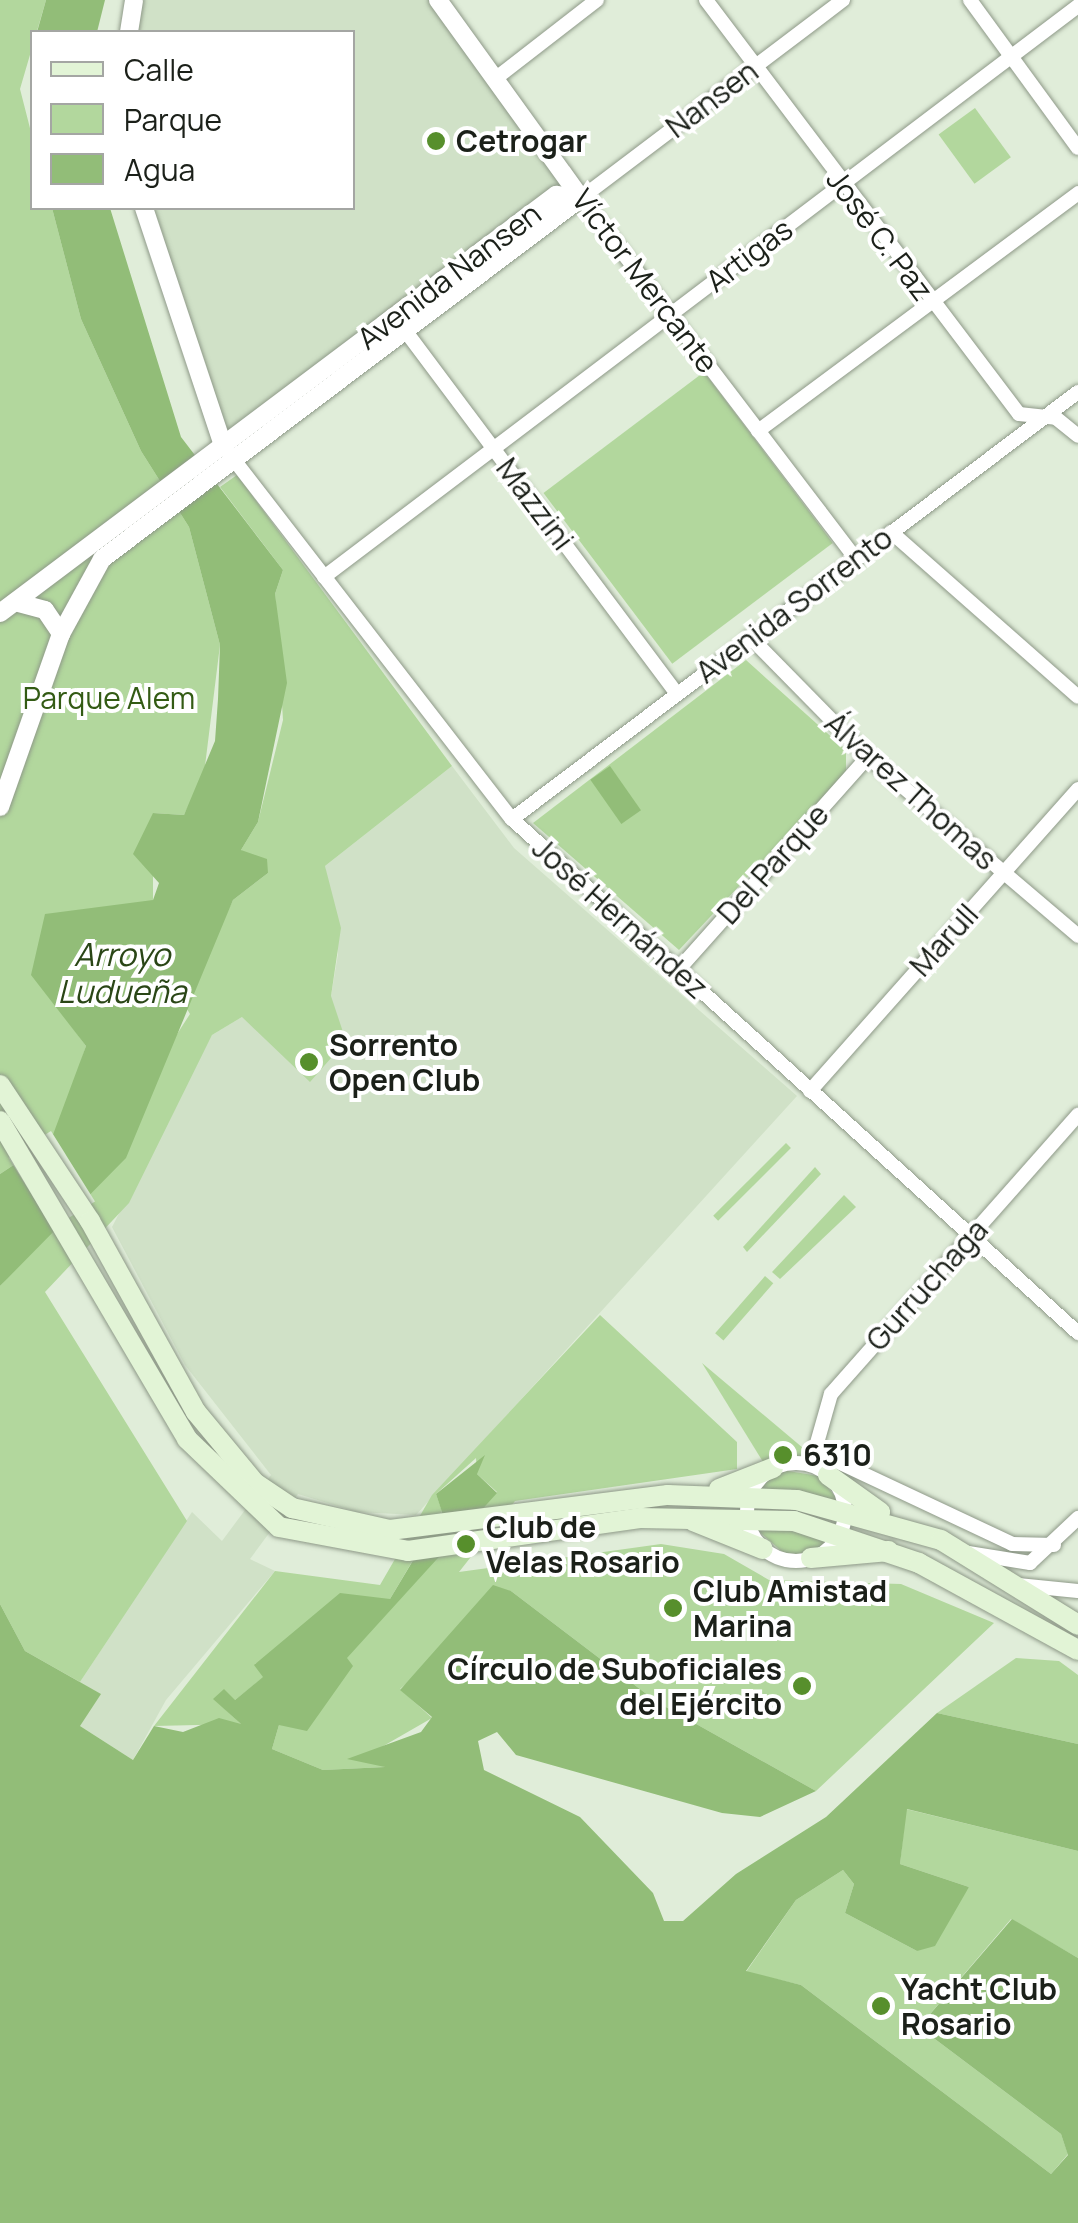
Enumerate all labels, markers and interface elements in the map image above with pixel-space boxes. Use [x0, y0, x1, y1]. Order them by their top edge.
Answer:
legend [30, 30, 355, 210]
text: Calle [124, 49, 194, 90]
street label: Nansen [659, 53, 765, 145]
text: Parque [124, 99, 222, 140]
place label: Cetrogar [456, 123, 587, 159]
marker: Cetrogar [425, 130, 447, 152]
text: Agua [124, 149, 195, 190]
street label: José C. Paz [819, 163, 941, 307]
street label: Víctor Mercante [564, 182, 726, 380]
street label: Avenida Nansen [350, 195, 548, 357]
street label: Artigas [699, 211, 799, 299]
street label: Mazzini [489, 451, 581, 557]
street label: Avenida Sorrento [689, 519, 899, 691]
park label: Parque Alem [23, 680, 195, 716]
street label: Álvarez Thomas [818, 705, 1004, 877]
street label: Del Parque [710, 797, 836, 931]
street label: José Hernández [525, 830, 715, 1006]
street label: Marull [902, 897, 986, 983]
water label: Arroyo Ludueña [58, 936, 186, 1011]
place label: Sorrento Open Club [329, 1027, 480, 1098]
marker: Sorrento Open Club [298, 1051, 320, 1073]
street label: Gurruchaga [859, 1212, 995, 1358]
place label: 6310 [803, 1437, 872, 1473]
marker: 6310 [772, 1444, 794, 1466]
place label: Club de Velas Rosario [486, 1509, 680, 1580]
marker: Club de Velas Rosario [455, 1533, 477, 1555]
place label: Club Amistad Marina [693, 1573, 887, 1644]
marker: Club Amistad Marina [662, 1597, 684, 1619]
place label: Círculo de Suboficiales del Ejército [447, 1651, 782, 1722]
marker: Círculo de Suboficiales del Ejército [791, 1675, 813, 1697]
place label: Yacht Club Rosario [901, 1971, 1057, 2042]
marker: Yacht Club Rosario [870, 1995, 892, 2017]

